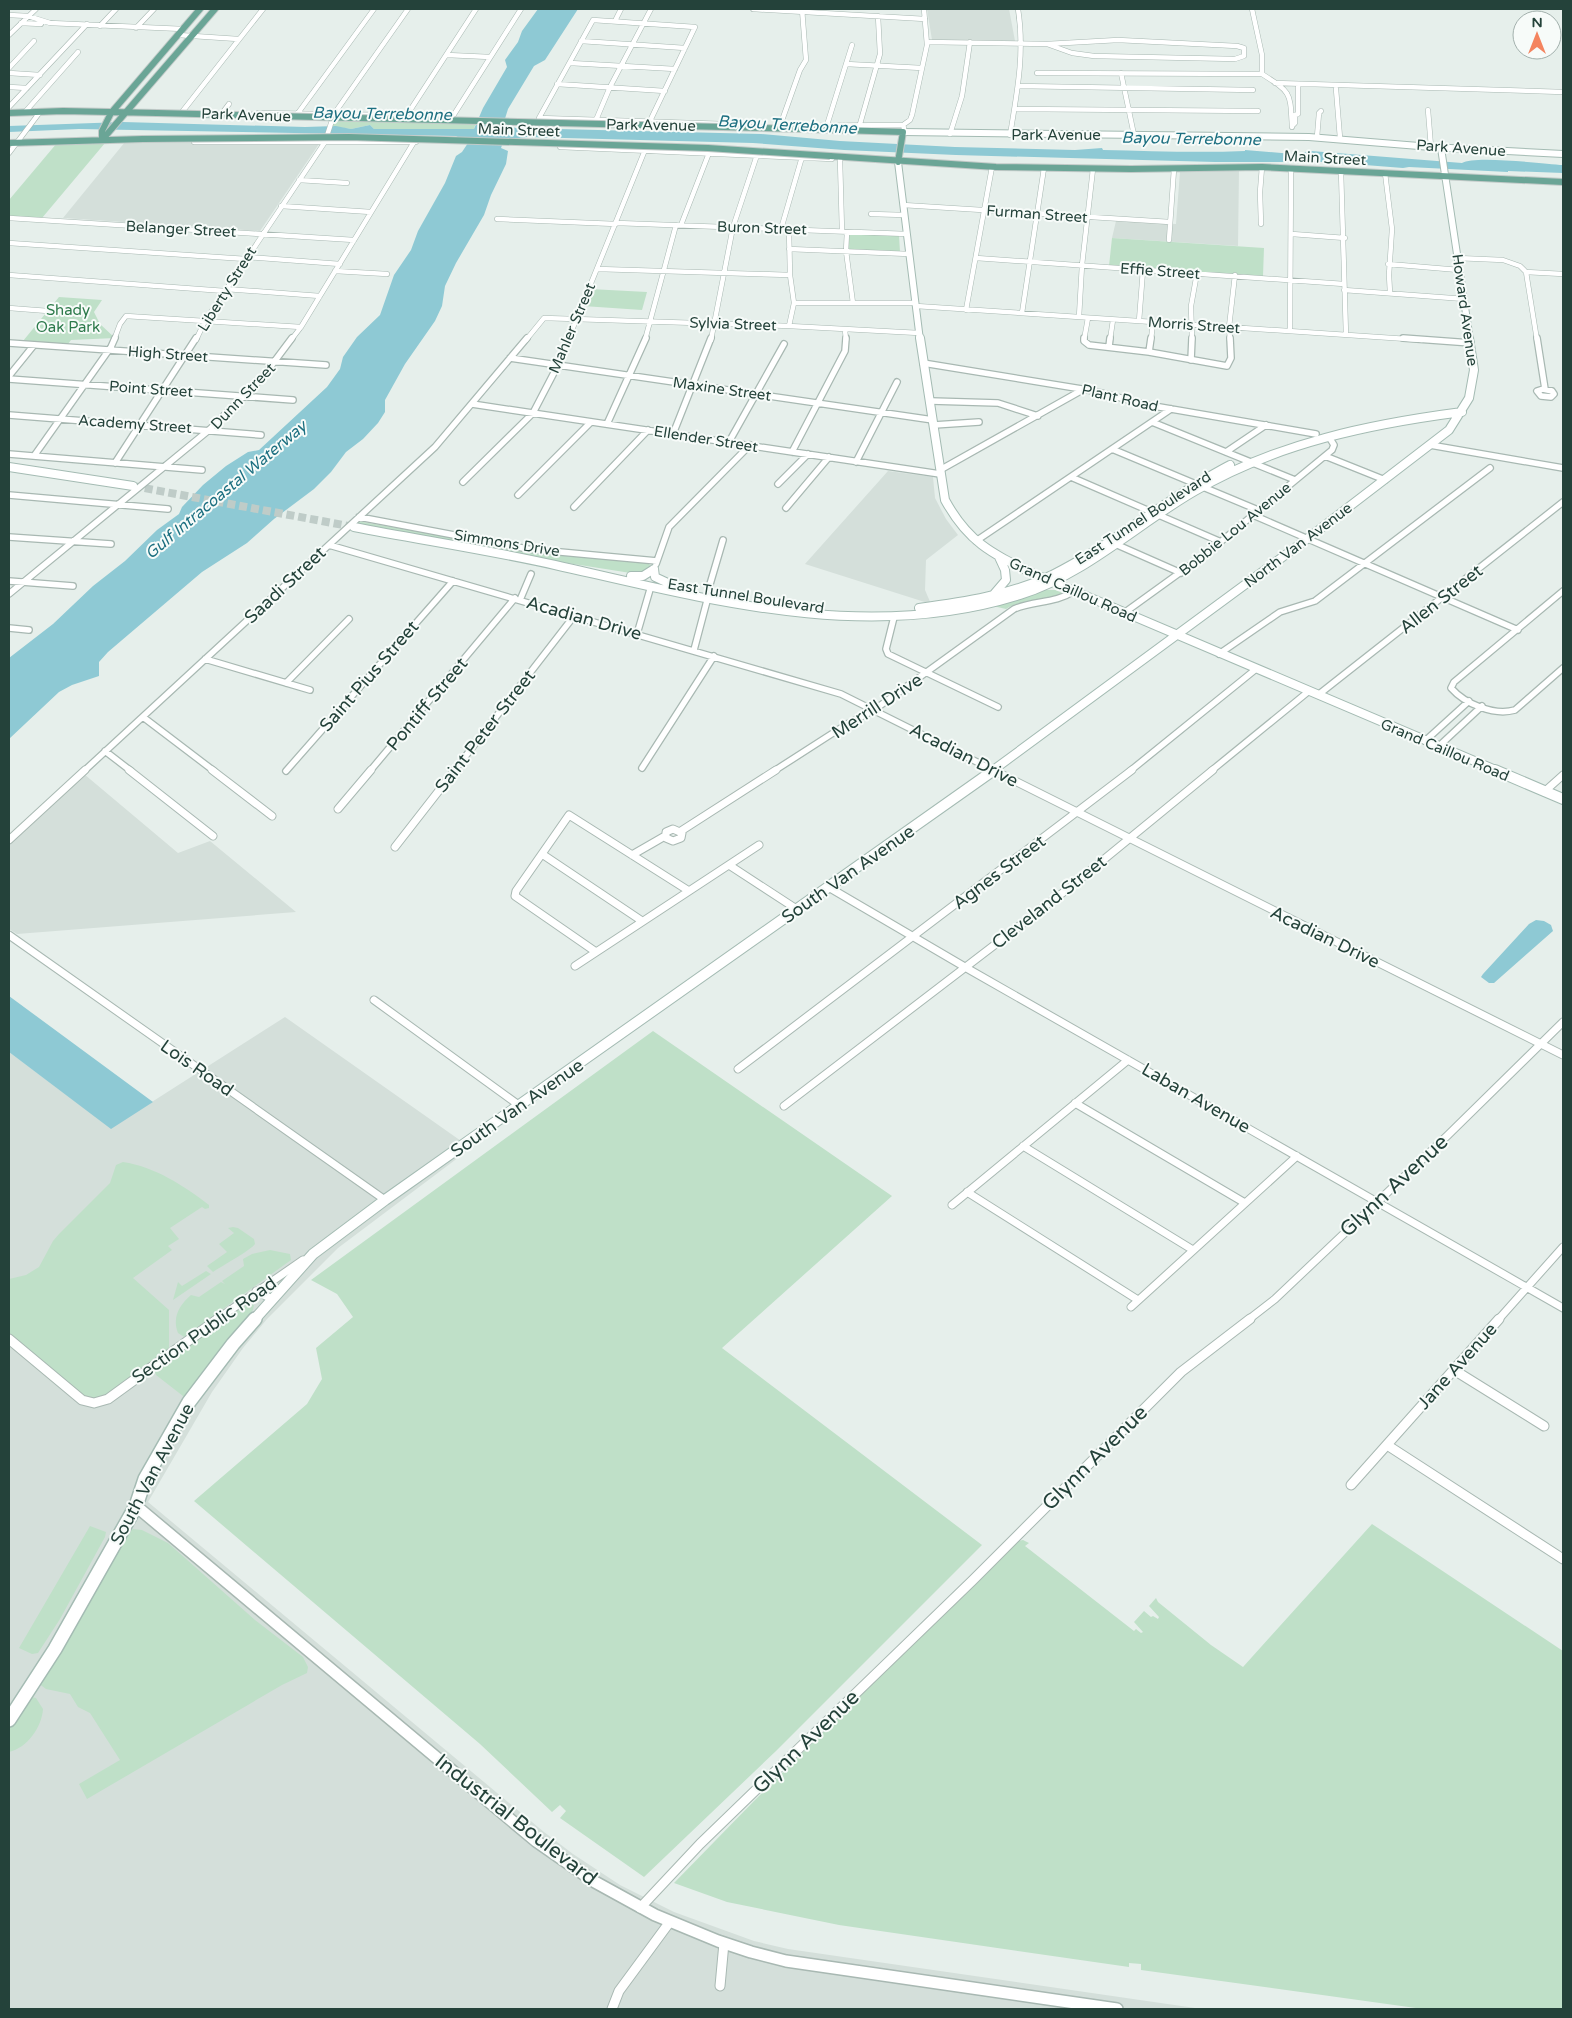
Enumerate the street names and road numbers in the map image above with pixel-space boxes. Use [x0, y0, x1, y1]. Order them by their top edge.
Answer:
street label: Park Avenue [201, 104, 291, 126]
street label: Park Avenue [606, 115, 696, 135]
street label: Main Street [477, 120, 561, 140]
street label: Park Avenue [1011, 126, 1101, 144]
street label: Park Avenue [1416, 136, 1506, 160]
street label: Main Street [1283, 147, 1367, 169]
street label: Furman Street [986, 201, 1089, 227]
street label: Belanger Street [125, 217, 237, 241]
street label: Buron Street [717, 217, 808, 239]
street label: Liberty Street [194, 243, 260, 335]
street label: Howard Avenue [1448, 253, 1482, 367]
street label: Effie Street [1119, 259, 1201, 283]
street label: Mahler Street [545, 280, 599, 376]
street label: Sylvia Street [689, 313, 777, 335]
street label: Morris Street [1147, 313, 1241, 337]
street label: High Street [127, 342, 209, 366]
street label: Dunn Street [207, 359, 279, 433]
street label: Maxine Street [672, 373, 773, 405]
street label: Point Street [108, 377, 194, 401]
street label: Plant Road [1080, 380, 1160, 416]
street label: Academy Street [78, 411, 193, 437]
street label: Ellender Street [653, 422, 760, 456]
street label: East Tunnel Boulevard [1072, 467, 1214, 569]
street label: Bobbie Lou Avenue [1175, 478, 1295, 580]
street label: North Van Avenue [1241, 499, 1355, 591]
street label: Simmons Drive [453, 526, 561, 560]
street label: Saadi Street [240, 542, 330, 628]
street label: Grand Caillou Road [1006, 554, 1140, 626]
street label: Allen Street [1395, 560, 1487, 638]
street label: East Tunnel Boulevard [666, 575, 826, 617]
street label: Acadian Drive [524, 591, 644, 645]
street label: Saint Pius Street [315, 616, 423, 736]
street label: Pontiff Street [382, 653, 472, 755]
street label: Saint Peter Street [430, 665, 540, 797]
street label: Merrill Drive [828, 669, 926, 743]
street label: Grand Caillou Road [1378, 715, 1512, 785]
street label: Acadian Drive [906, 718, 1022, 792]
street label: South Van Avenue [777, 820, 919, 928]
street label: Agnes Street [948, 830, 1050, 914]
street label: Cleveland Street [987, 850, 1111, 954]
street label: Acadian Drive [1267, 901, 1383, 973]
street label: Lois Road [156, 1035, 238, 1101]
street label: South Van Avenue [446, 1054, 588, 1162]
street label: Laban Avenue [1138, 1058, 1254, 1138]
street label: Glynn Avenue [1335, 1130, 1453, 1242]
street label: Section Public Road [127, 1272, 281, 1388]
street label: Jane Avenue [1412, 1318, 1502, 1414]
street label: South Van Avenue [105, 1399, 199, 1549]
street label: Glynn Avenue [1037, 1400, 1153, 1516]
street label: Glynn Avenue [747, 1685, 865, 1799]
street label: Industrial Boulevard [430, 1749, 602, 1891]

